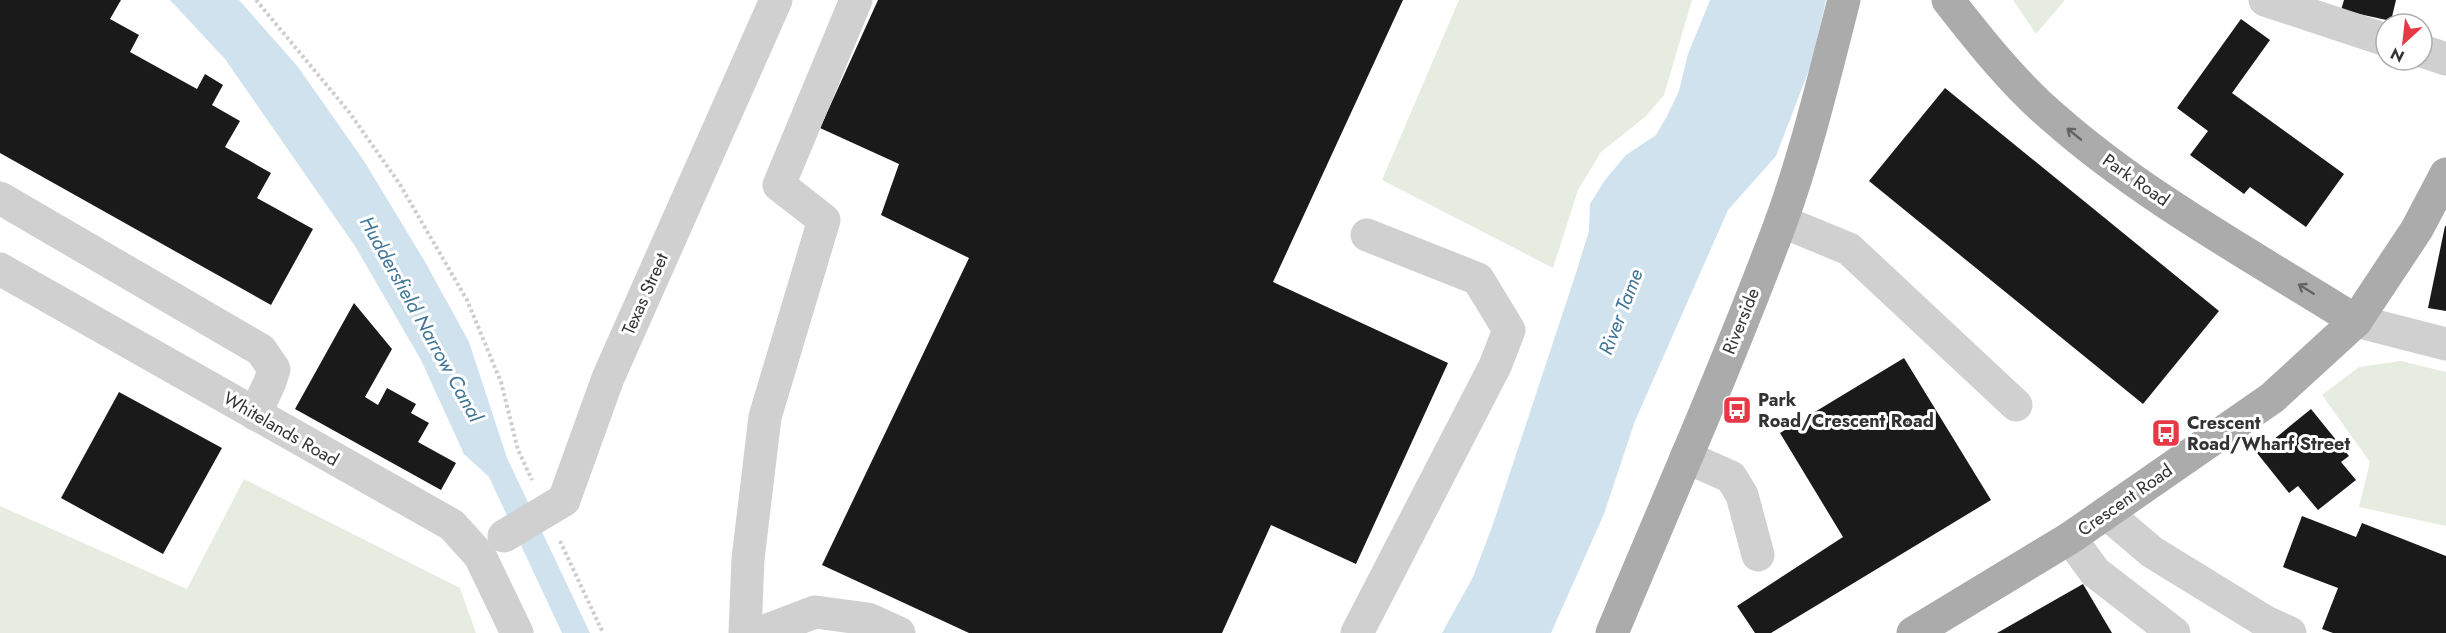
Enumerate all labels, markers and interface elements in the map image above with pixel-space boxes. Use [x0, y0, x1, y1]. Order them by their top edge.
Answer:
north arrow [2374, 12, 2434, 72]
text: N [2387, 42, 2408, 68]
one-way arrow [2067, 128, 2083, 141]
street label: Park Road [2097, 147, 2175, 213]
water label: Huddersfield Narrow Canal [352, 211, 491, 429]
street label: Texas Street [615, 248, 675, 339]
water label: River Tame [1591, 265, 1651, 359]
one-way arrow [2298, 283, 2315, 295]
street label: Riverside [1716, 284, 1766, 358]
street label: Whitelands Road [218, 385, 344, 473]
place label: Park Road/Crescent Road [1758, 387, 1934, 434]
bus stop icon: Park Road/Crescent Road [1721, 394, 1753, 426]
place label: Crescent Road/Wharf Street [2187, 410, 2350, 457]
bus stop icon: Crescent Road/Wharf Street [2150, 417, 2182, 449]
street label: Crescent Road [2072, 458, 2178, 542]

